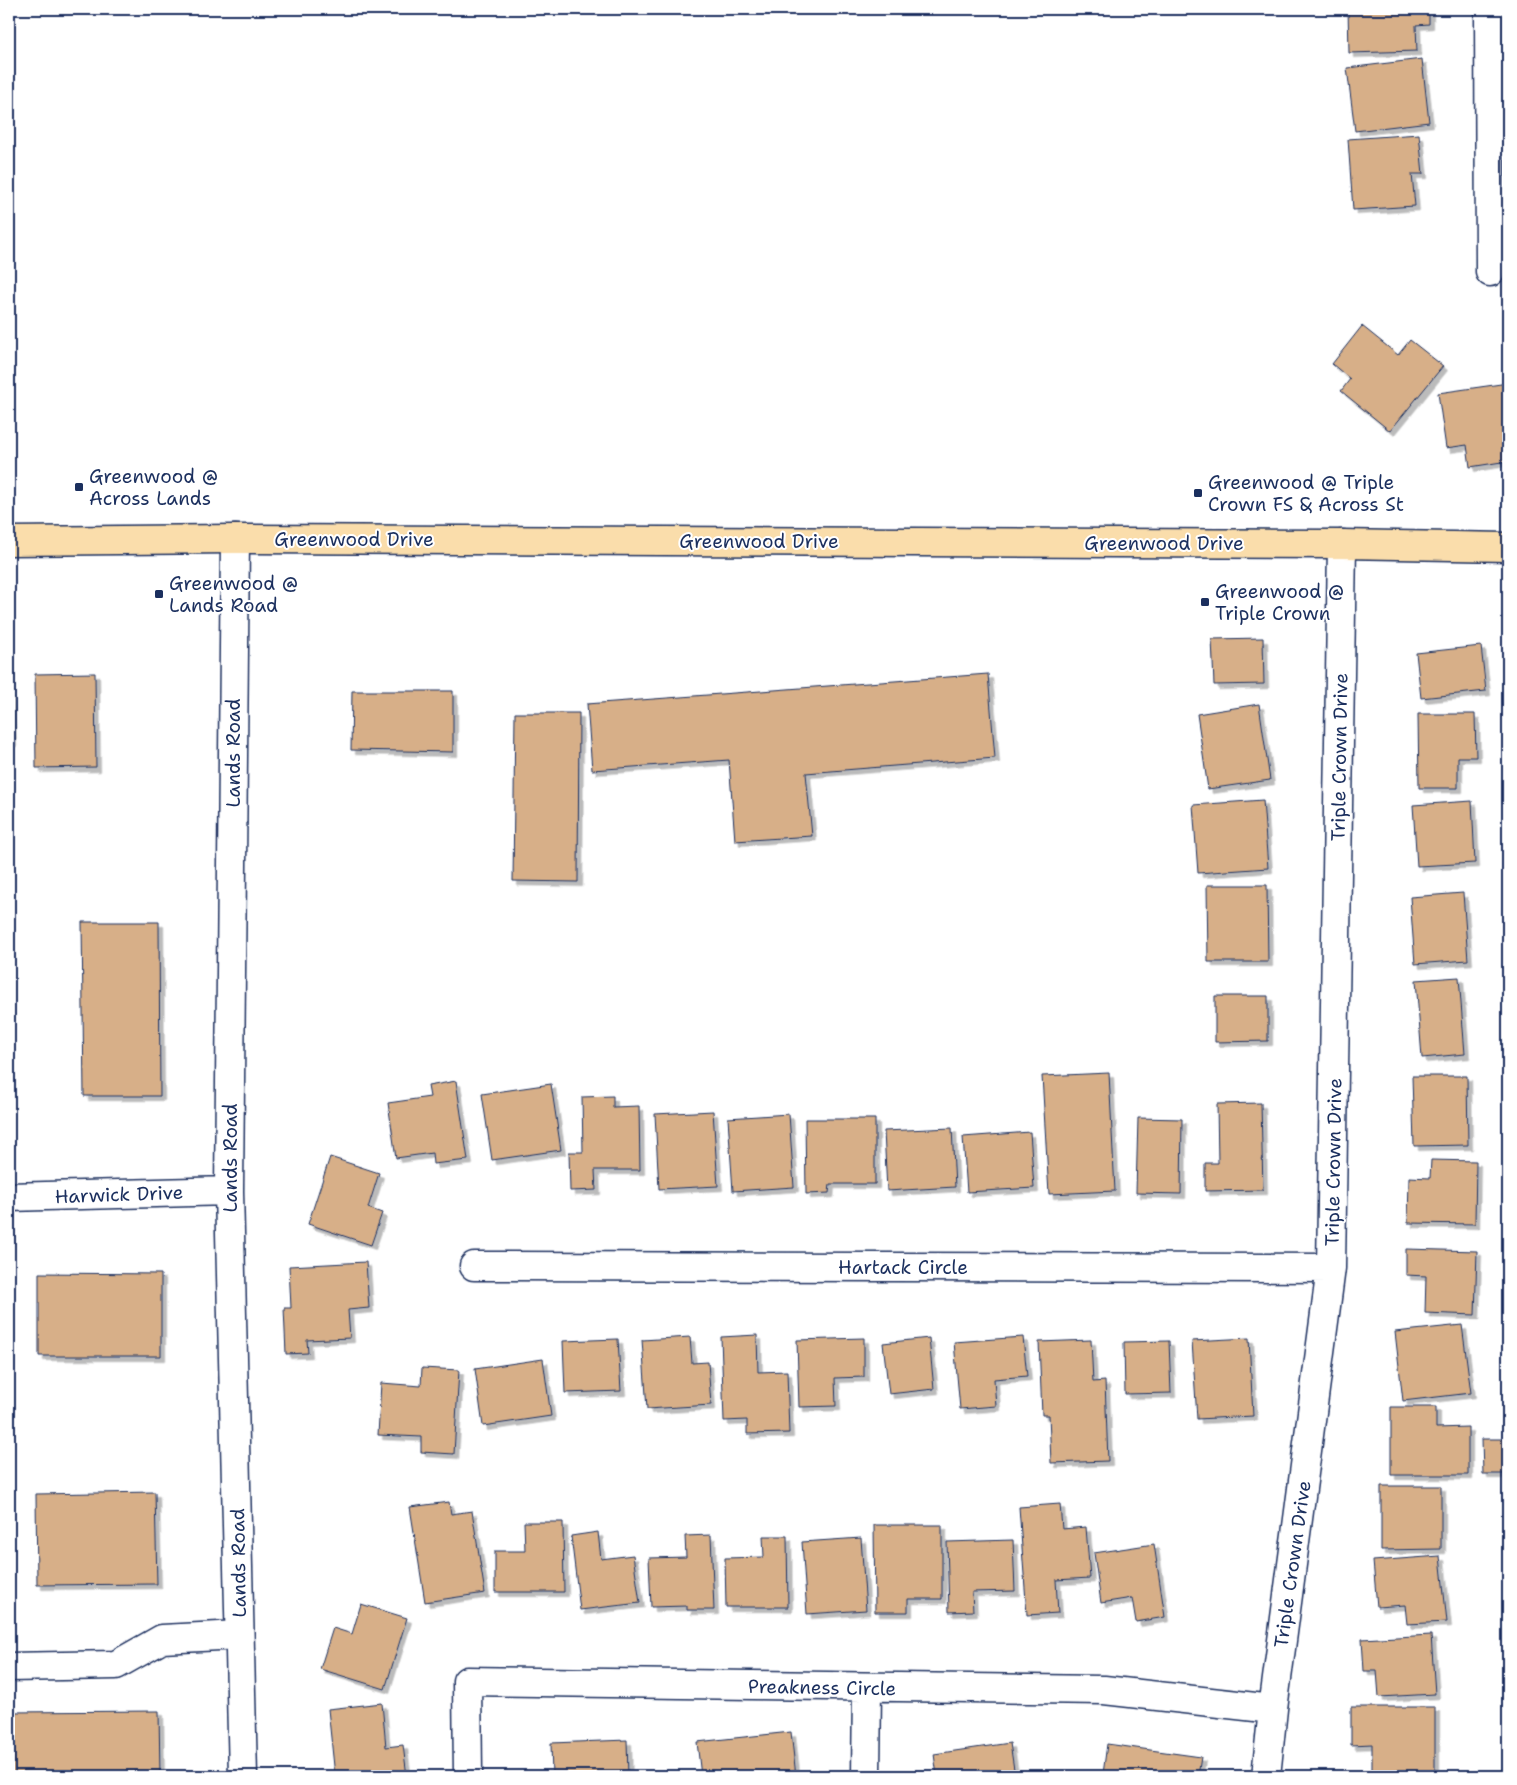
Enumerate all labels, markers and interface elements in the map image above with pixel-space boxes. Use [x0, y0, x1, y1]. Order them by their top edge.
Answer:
place label: Greenwood @ Across Lands [89, 464, 218, 511]
place label: Greenwood @ Triple Crown FS & Across St [1208, 470, 1404, 517]
marker: Greenwood @ Across Lands [73, 481, 85, 493]
marker: Greenwood @ Triple Crown FS & Across St [1192, 487, 1204, 499]
street label: Greenwood Drive [274, 527, 434, 552]
street label: Greenwood Drive [679, 529, 839, 554]
street label: Greenwood Drive [1084, 531, 1244, 556]
place label: Greenwood @ Lands Road [169, 571, 298, 618]
place label: Greenwood @ Triple Crown [1215, 579, 1344, 626]
marker: Greenwood @ Lands Road [153, 588, 165, 600]
marker: Greenwood @ Triple Crown [1199, 596, 1211, 608]
street label: Triple Crown Drive [1326, 673, 1353, 841]
street label: Lands Road [221, 698, 246, 808]
street label: Triple Crown Drive [1320, 1078, 1347, 1246]
street label: Lands Road [218, 1103, 243, 1213]
street label: Harwick Drive [54, 1180, 184, 1209]
street label: Hartack Circle [838, 1255, 968, 1280]
street label: Triple Crown Drive [1268, 1479, 1317, 1649]
street label: Lands Road [225, 1508, 252, 1618]
street label: Preakness Circle [748, 1674, 896, 1701]

